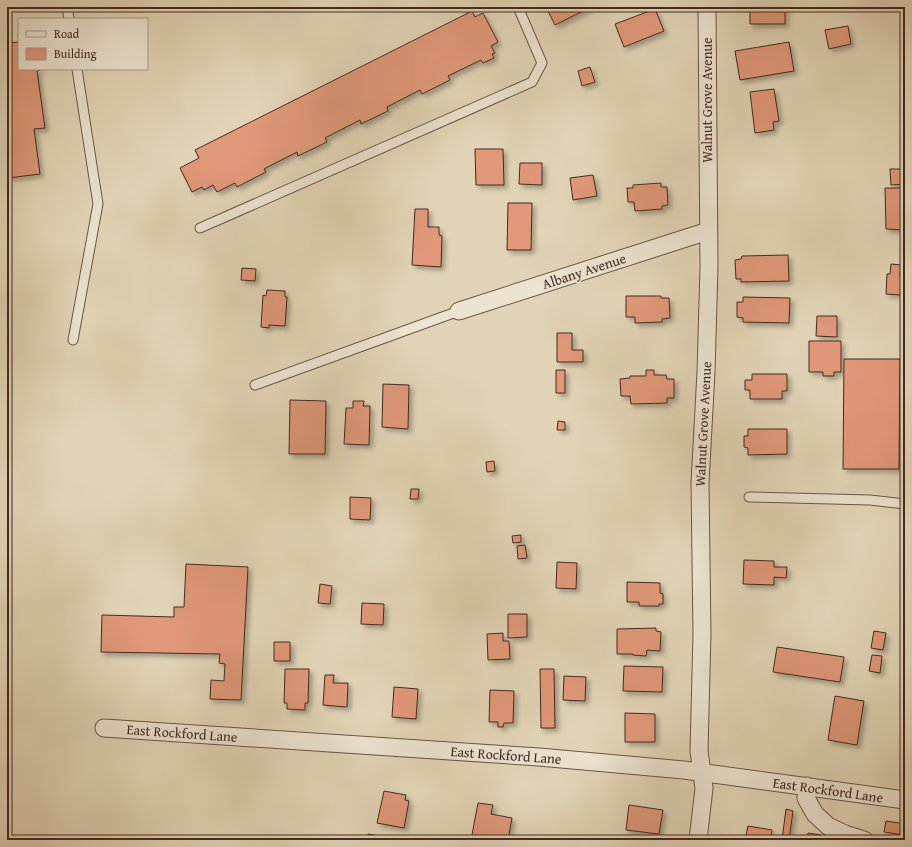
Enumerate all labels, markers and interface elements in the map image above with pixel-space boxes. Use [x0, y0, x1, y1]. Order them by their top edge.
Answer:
legend [18, 18, 148, 70]
text: Road [54, 25, 80, 42]
street label: Walnut Grove Avenue [697, 37, 717, 163]
text: Building [54, 45, 97, 62]
street label: Albany Avenue [539, 248, 629, 294]
street label: Walnut Grove Avenue [690, 360, 716, 487]
street label: East Rockford Lane [126, 719, 239, 747]
street label: East Rockford Lane [450, 741, 563, 769]
street label: East Rockford Lane [772, 772, 885, 808]

